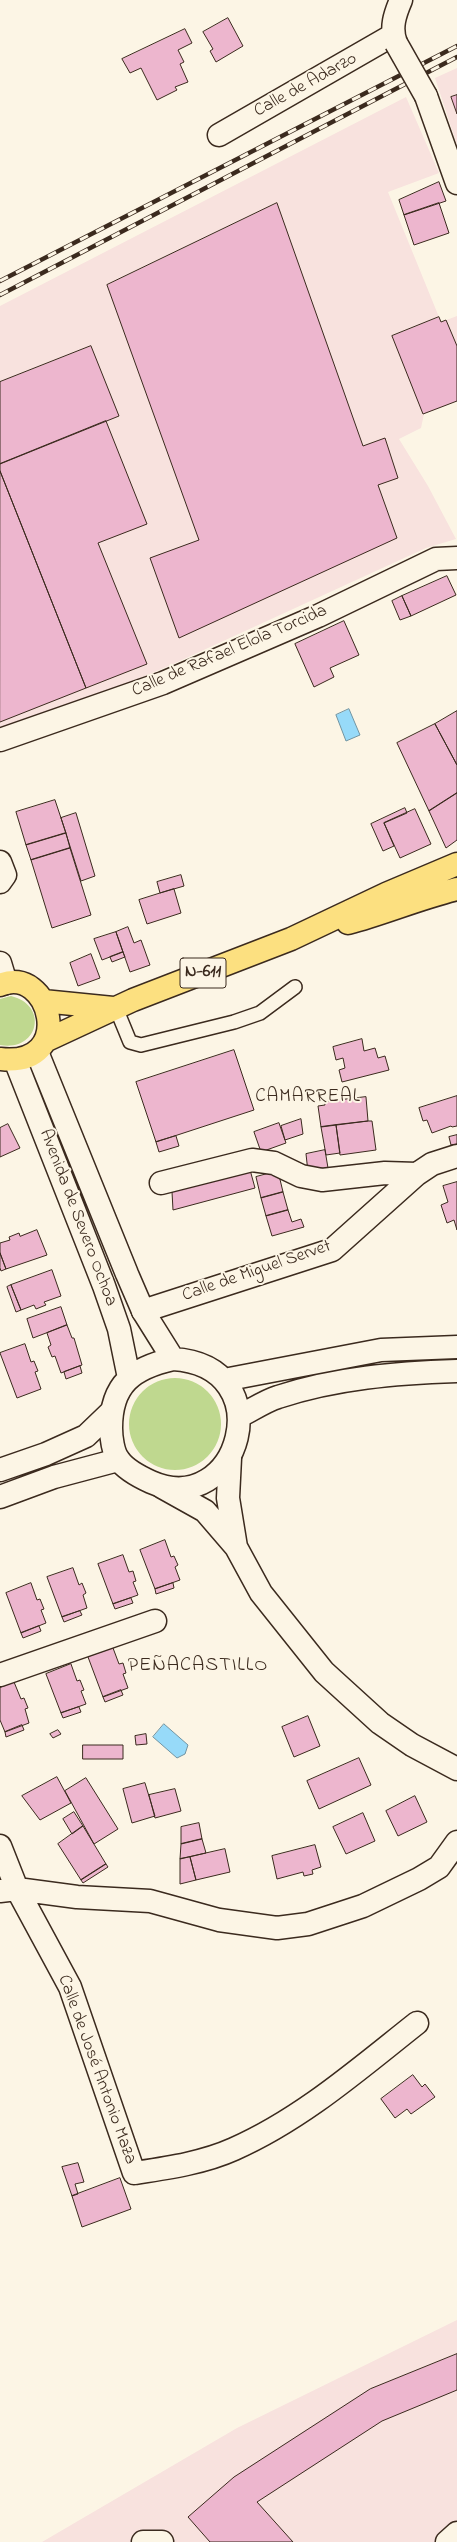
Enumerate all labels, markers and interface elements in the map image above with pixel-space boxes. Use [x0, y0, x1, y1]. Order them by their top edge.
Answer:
street label: Calle de Adarzo [251, 49, 361, 123]
street label: Calle de Rafael Elola Torcida [129, 601, 331, 703]
road number: N-611 [180, 958, 226, 988]
district label: CAMARREAL [255, 1087, 361, 1109]
street label: Avenida de Severo Ochoa [33, 1126, 121, 1310]
street label: Calle de Miguel Servet [180, 1236, 334, 1308]
district label: PEÑACASTILLO [128, 1655, 268, 1679]
street label: Calle de José Antonio Maza [52, 1972, 140, 2168]

